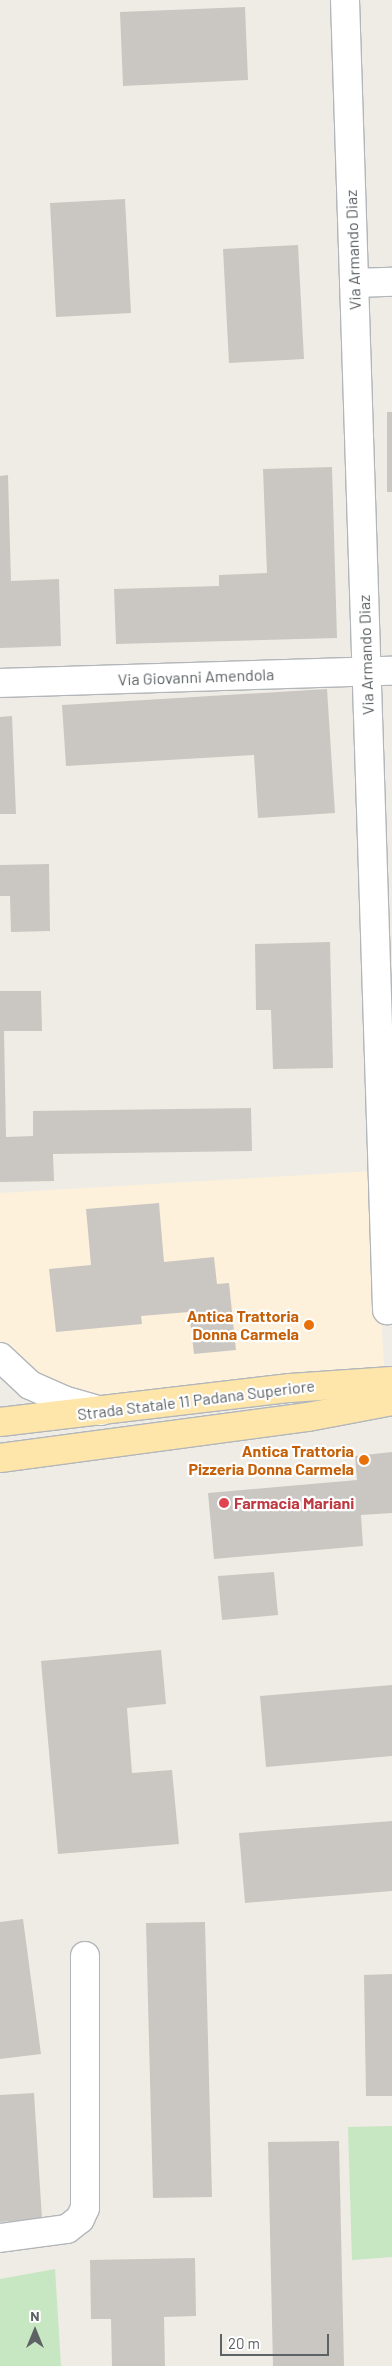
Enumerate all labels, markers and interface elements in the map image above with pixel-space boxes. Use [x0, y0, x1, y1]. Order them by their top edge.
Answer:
street label: Via Armando Diaz [341, 190, 365, 310]
street label: Via Armando Diaz [354, 595, 378, 715]
street label: Via Giovanni Amendola [117, 665, 275, 689]
place label: Antica Trattoria Donna Carmela [187, 1306, 299, 1344]
marker: Antica Trattoria Donna Carmela [303, 1319, 315, 1331]
street label: Strada Statale 11 Padana Superiore [76, 1376, 316, 1424]
place label: Antica Trattoria Pizzeria Donna Carmela [188, 1441, 354, 1479]
marker: Antica Trattoria Pizzeria Donna Carmela [358, 1454, 370, 1466]
place label: Farmacia Mariani [234, 1493, 354, 1513]
marker: Farmacia Mariani [218, 1497, 230, 1509]
north arrow [10, 2306, 60, 2356]
text: N [30, 2307, 40, 2324]
scale bar [222, 2324, 331, 2356]
text: 20 m [228, 2334, 260, 2352]

